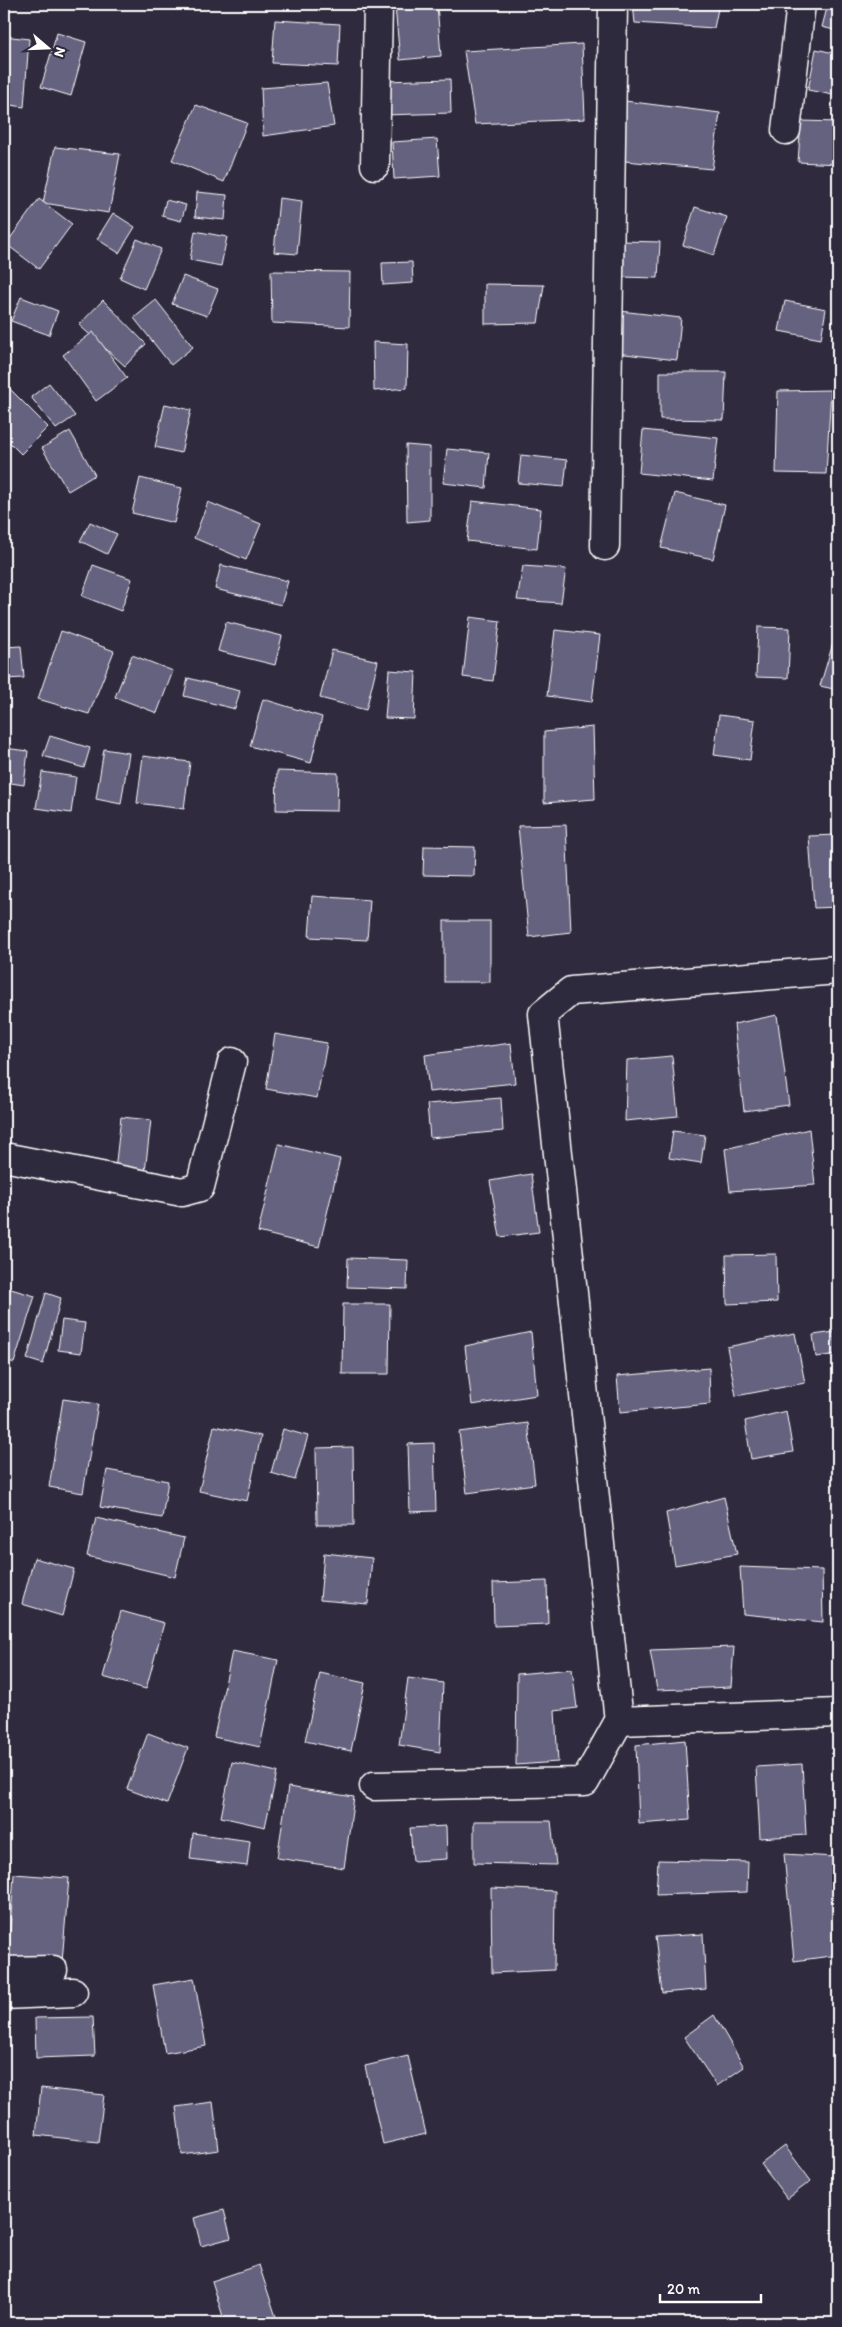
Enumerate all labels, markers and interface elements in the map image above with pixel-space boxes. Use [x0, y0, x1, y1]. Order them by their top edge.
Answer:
north arrow [22, 22, 72, 72]
text: N [50, 45, 69, 59]
scale bar [660, 2272, 761, 2304]
text: 20 m [667, 2280, 701, 2298]

